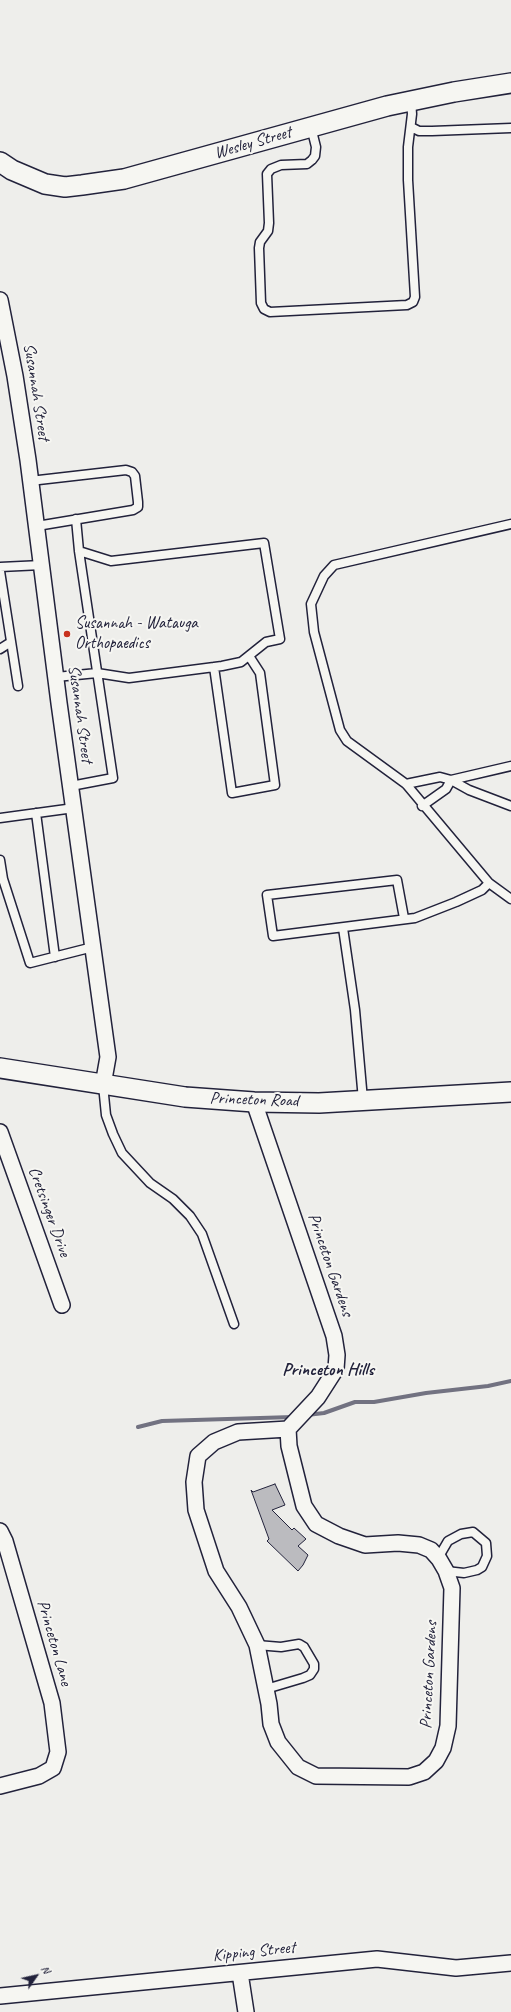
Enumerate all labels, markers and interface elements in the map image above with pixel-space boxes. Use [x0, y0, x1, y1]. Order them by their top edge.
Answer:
street label: Wesley Street [212, 122, 294, 164]
street label: Susannah Street [18, 342, 54, 442]
place label: Susannah - Watauga Orthopaedics [75, 614, 198, 654]
marker: Susannah - Watauga Orthopaedics [62, 629, 72, 639]
street label: Susannah Street [63, 664, 97, 764]
street label: Princeton Road [209, 1088, 299, 1112]
street label: Cretsinger Drive [23, 1164, 75, 1260]
street label: Princeton Gardens [303, 1211, 357, 1319]
district label: Princeton Hills [282, 1359, 374, 1381]
street label: Princeton Lane [32, 1598, 76, 1688]
street label: Princeton Gardens [416, 1621, 442, 1729]
street label: Kipping Street [212, 1938, 296, 1966]
north arrow [16, 1956, 56, 1996]
text: N [38, 1963, 54, 1976]

